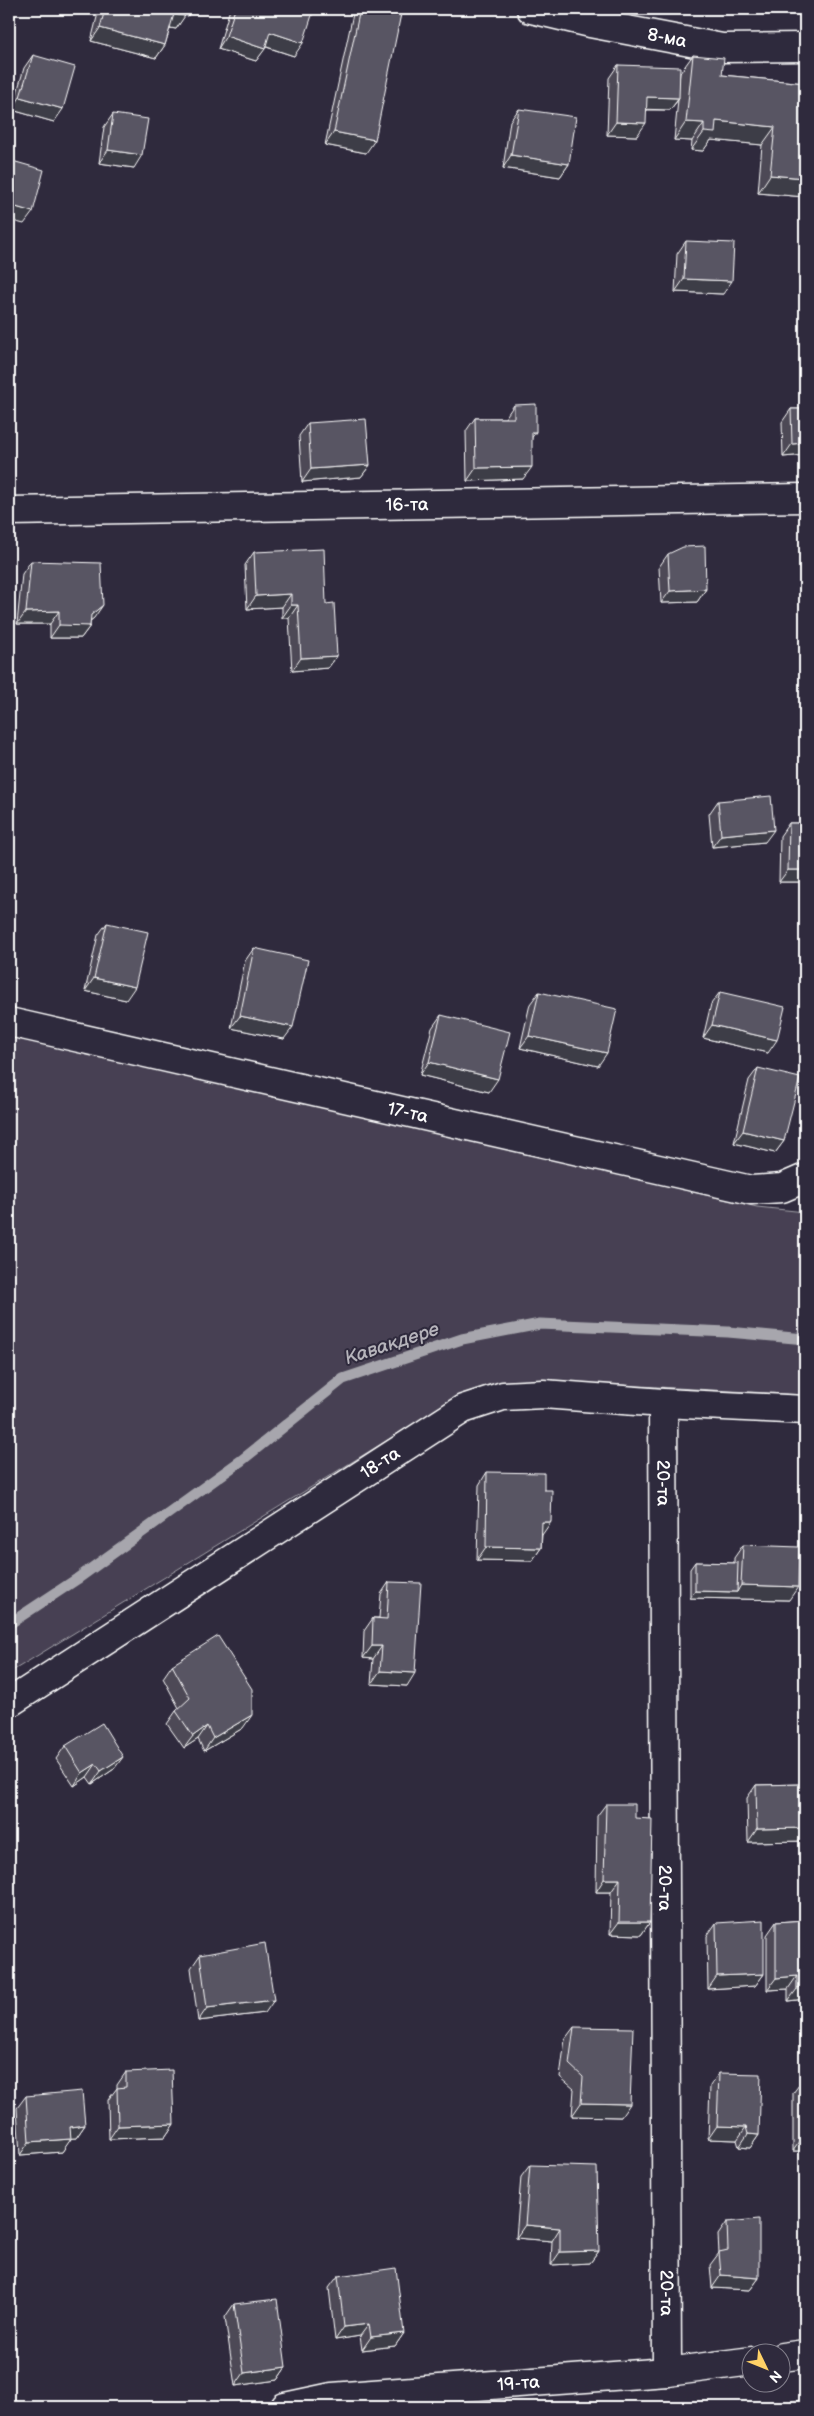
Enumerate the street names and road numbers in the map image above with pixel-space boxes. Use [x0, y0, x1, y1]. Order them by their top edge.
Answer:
street label: 8-ма [646, 24, 689, 52]
street label: 16-та [385, 494, 429, 515]
street label: 17-та [386, 1098, 431, 1127]
street label: 18-та [356, 1442, 404, 1483]
street label: 20-та [653, 1460, 674, 1507]
street label: 20-та [654, 1865, 676, 1912]
street label: 20-та [656, 2270, 677, 2317]
street label: 19-та [496, 2371, 541, 2395]

